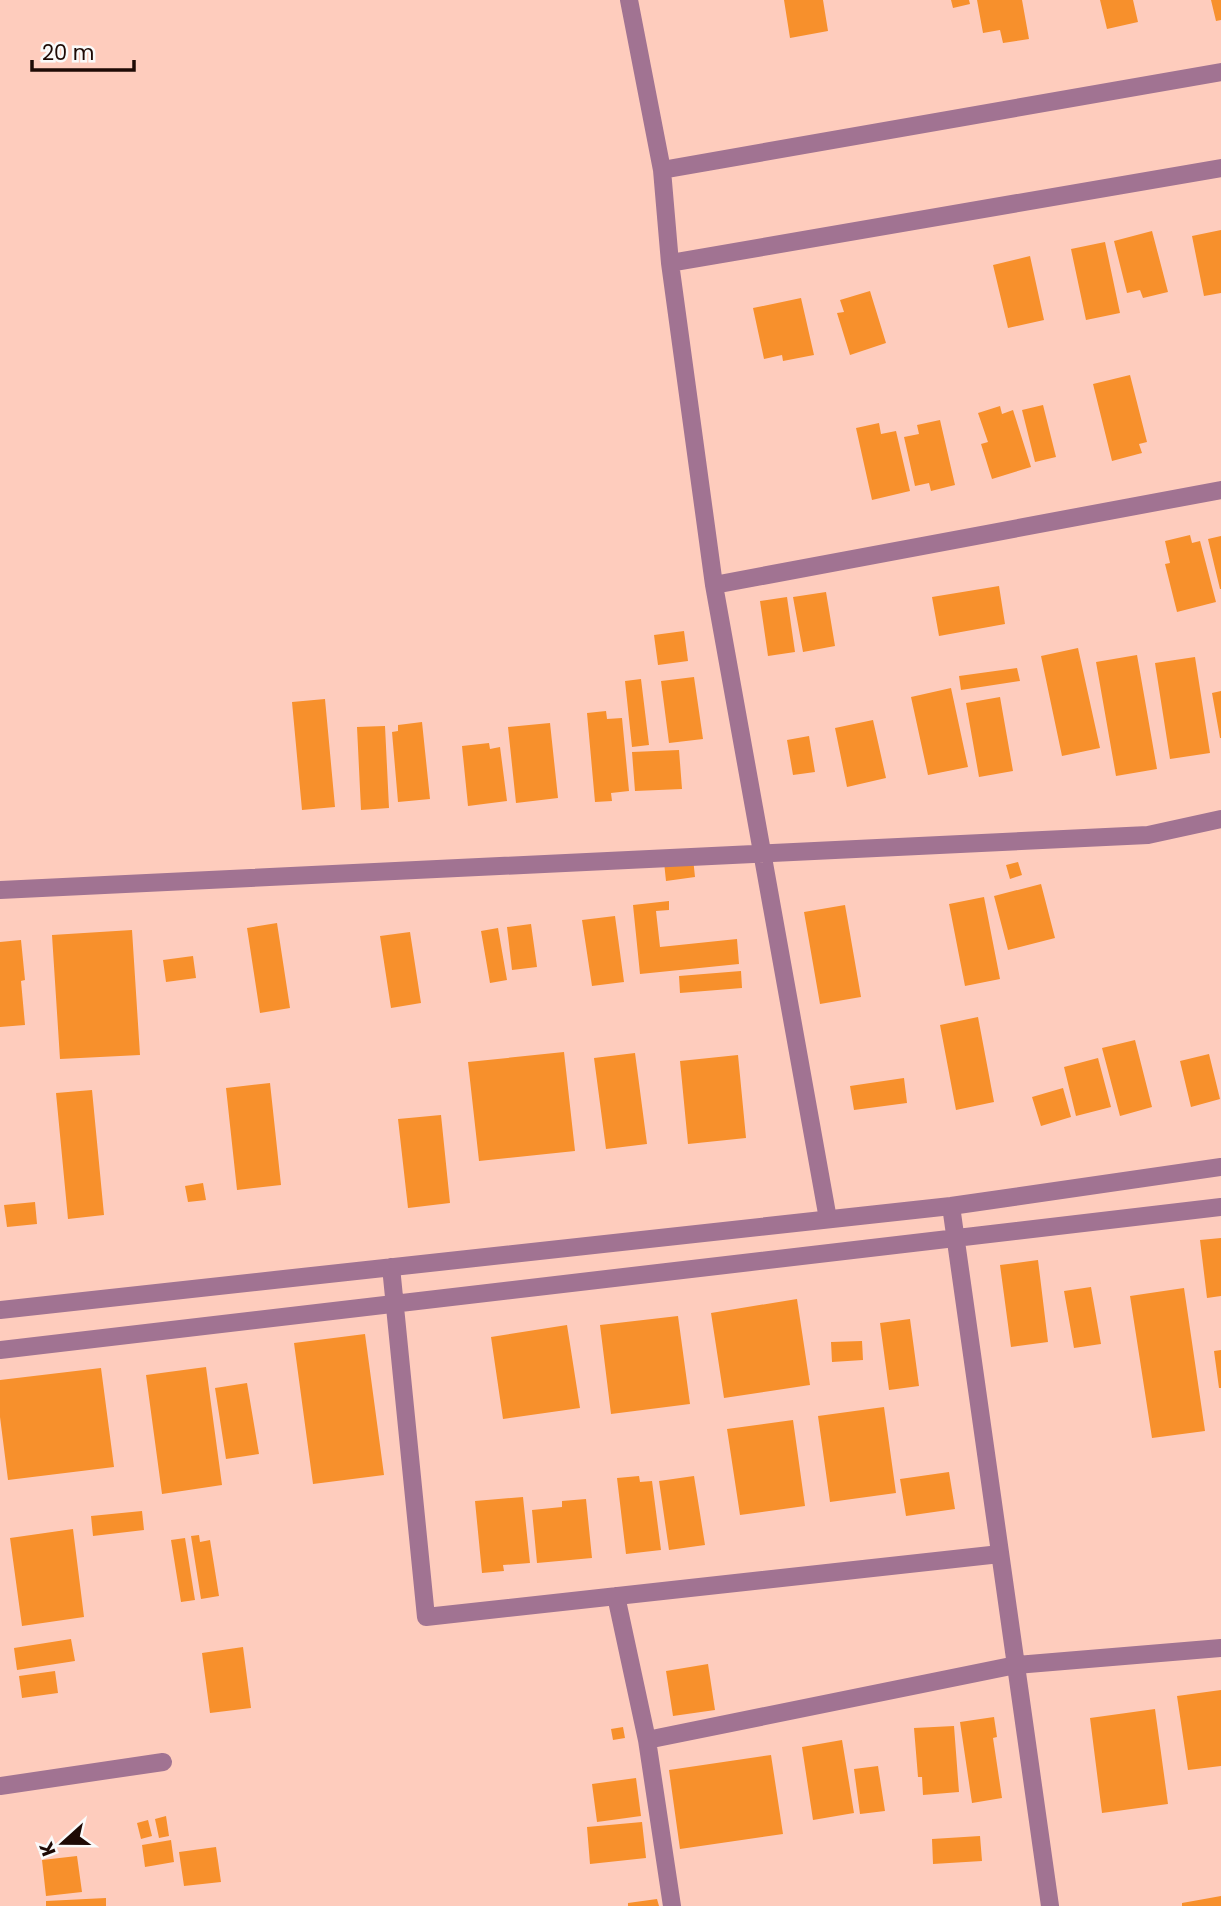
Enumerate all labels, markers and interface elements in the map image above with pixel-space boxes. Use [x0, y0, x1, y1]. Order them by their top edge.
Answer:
scale bar [32, 28, 133, 72]
text: 20 m [42, 38, 95, 67]
north arrow [28, 1808, 98, 1878]
text: K [33, 1838, 63, 1860]

